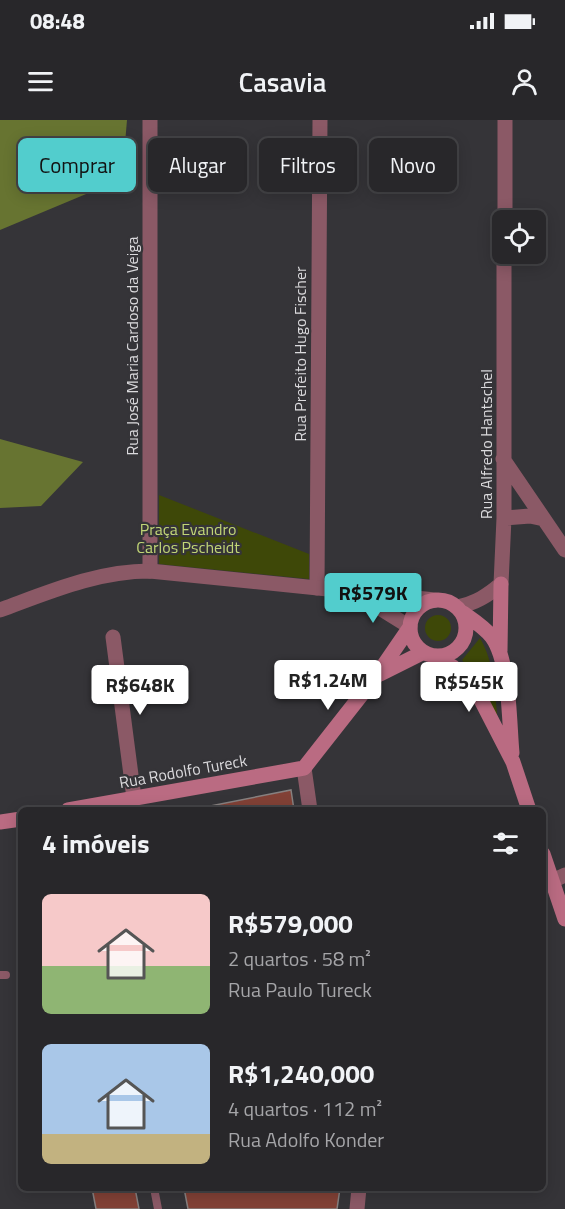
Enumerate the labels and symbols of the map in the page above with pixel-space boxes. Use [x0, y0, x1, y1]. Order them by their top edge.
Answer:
street label: Rua José Maria Cardoso da Veiga [120, 237, 144, 455]
street label: Rua Prefeito Hugo Fischer [288, 266, 312, 442]
street label: Rua Alfredo Hantschel [474, 369, 498, 519]
park label: Praça Evandro Carlos Pscheidt [136, 517, 240, 559]
pin: R$579K [324, 573, 422, 624]
pin: R$1.24M [273, 660, 383, 711]
pin: R$545K [420, 662, 518, 713]
pin: R$648K [91, 665, 189, 716]
street label: Rua Rodolfo Tureck [117, 748, 249, 794]

